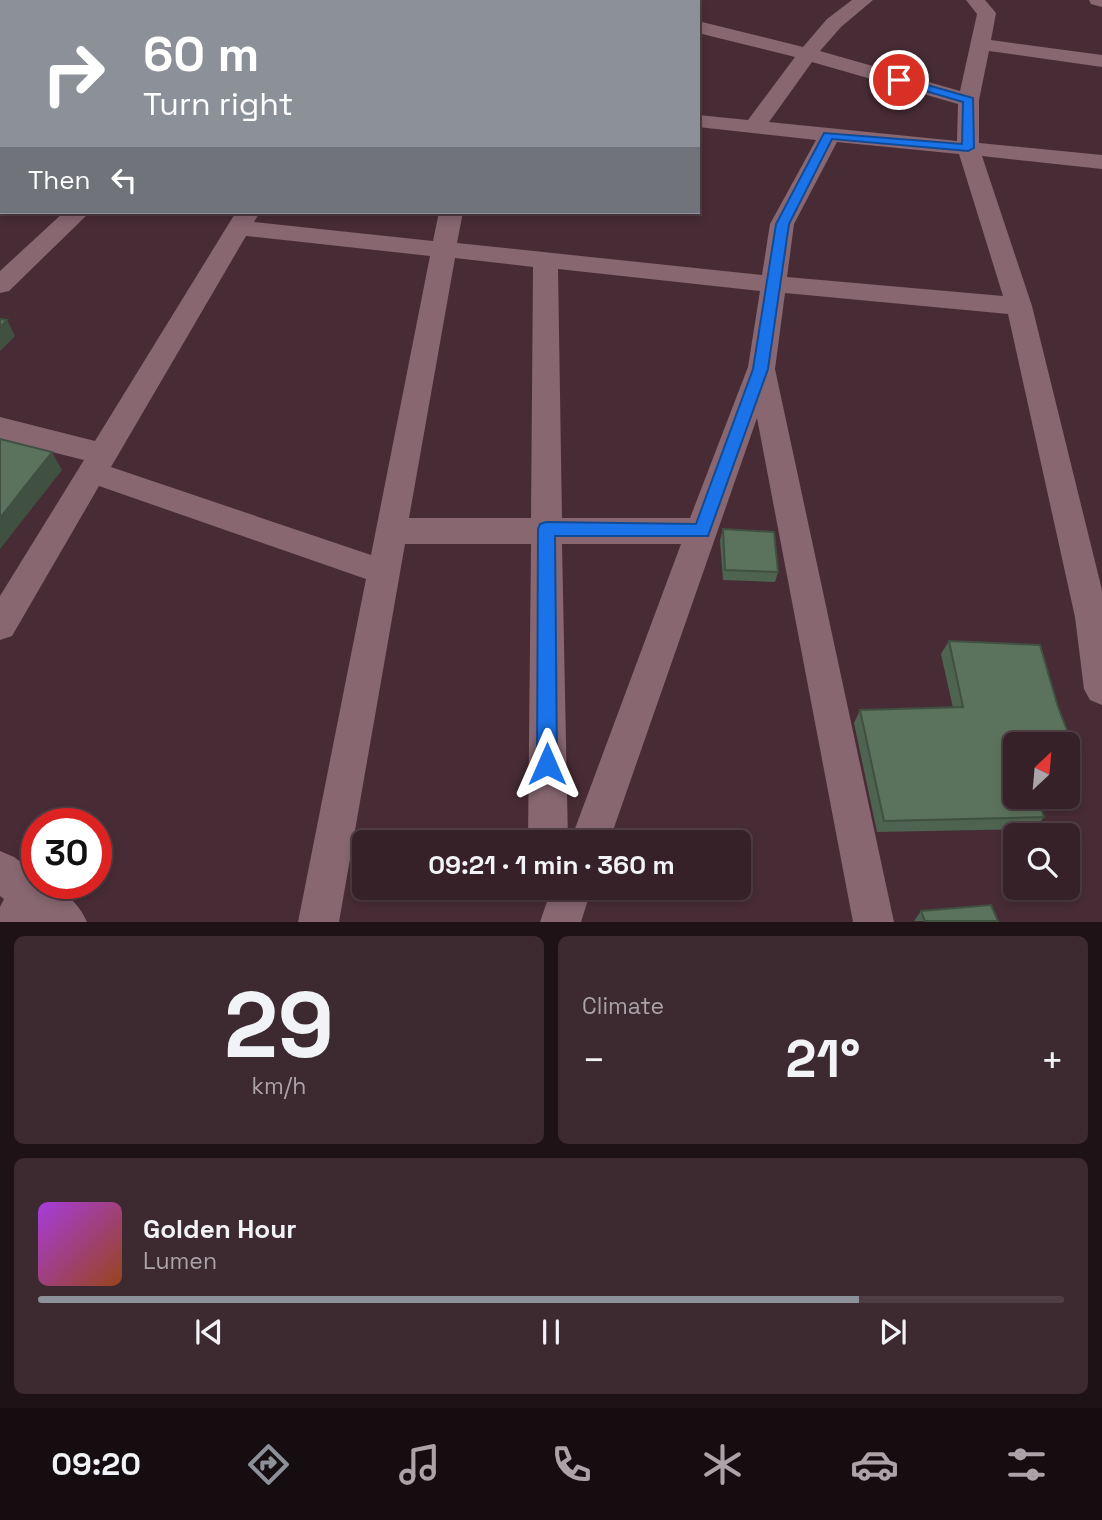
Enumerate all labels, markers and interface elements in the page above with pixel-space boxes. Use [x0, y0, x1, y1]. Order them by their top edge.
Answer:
text: 60 m [143, 23, 259, 85]
icon: right [28, 28, 119, 119]
pin [869, 50, 929, 110]
icon: arrive [880, 61, 918, 99]
text: Turn right [143, 84, 293, 124]
icon: left [105, 161, 143, 199]
text: Then [28, 163, 91, 197]
position arrow [510, 727, 584, 801]
north arrow [1003, 732, 1080, 808]
map controls [1003, 732, 1080, 900]
speed limit sign: 30 [21, 808, 112, 899]
button: search [1003, 823, 1080, 900]
text: 09:21 · 1 min · 360 m [428, 848, 675, 882]
text: 29 [224, 967, 334, 1084]
text: Climate [582, 991, 664, 1021]
text: 21° [786, 1026, 860, 1092]
text: − [582, 1036, 606, 1084]
text: + [1040, 1036, 1064, 1084]
text: km/h [252, 1071, 306, 1101]
text: Golden Hour [143, 1212, 297, 1246]
text: Lumen [143, 1246, 217, 1276]
icon: previous [190, 1313, 228, 1351]
icon: pause [532, 1313, 570, 1351]
icon: next [874, 1313, 912, 1351]
icon: directions [244, 1440, 293, 1489]
icon: music [395, 1440, 444, 1489]
icon: phone [547, 1440, 596, 1489]
icon: climate [698, 1440, 747, 1489]
icon: car [850, 1440, 899, 1489]
icon: filters [1002, 1440, 1051, 1489]
text: 09:20 [51, 1444, 141, 1484]

